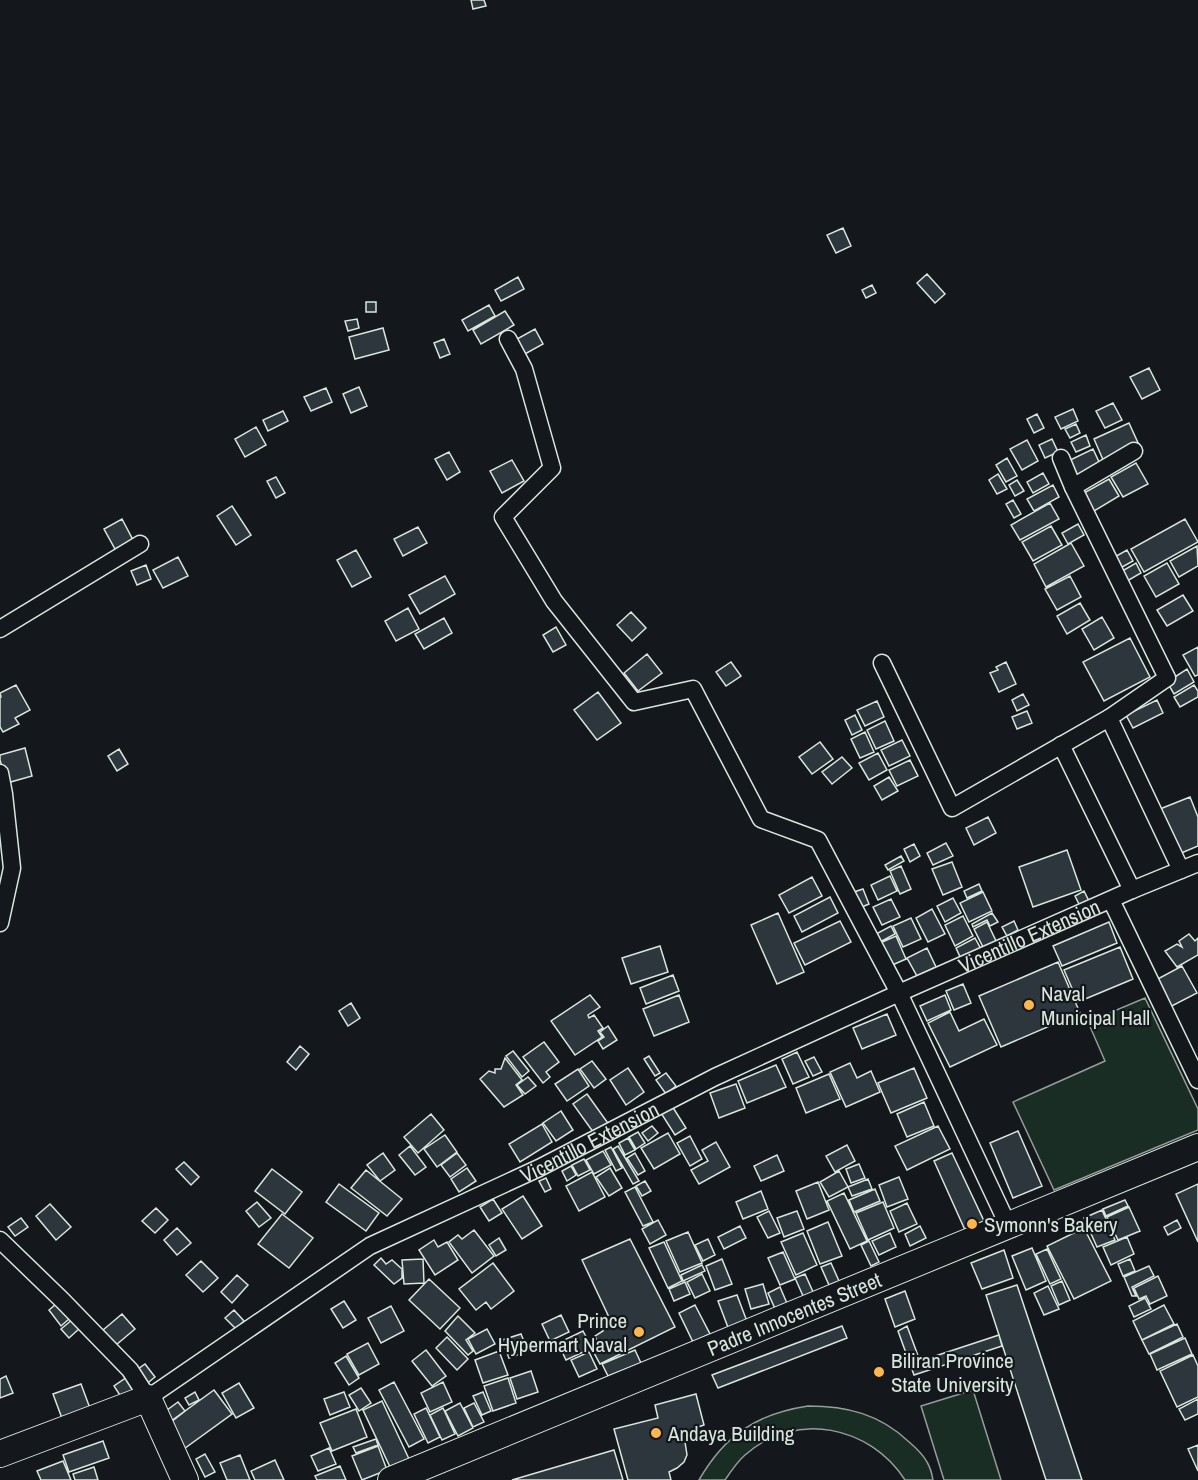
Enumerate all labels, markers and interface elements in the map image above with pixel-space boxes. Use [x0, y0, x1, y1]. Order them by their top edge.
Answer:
street label: Vicentillo Extension [954, 891, 1105, 979]
place label: Naval Municipal Hall [1041, 979, 1150, 1032]
marker: Naval Municipal Hall [1022, 998, 1036, 1012]
street label: Vicentillo Extension [515, 1094, 664, 1189]
place label: Symonn's Bakery [984, 1210, 1118, 1239]
marker: Symonn's Bakery [965, 1217, 979, 1231]
street label: Padre Innocentes Street [703, 1265, 886, 1363]
place label: Prince Hypermart Naval [498, 1306, 627, 1359]
marker: Prince Hypermart Naval [632, 1325, 646, 1339]
place label: Biliran Province State University [891, 1346, 1014, 1399]
marker: Biliran Province State University [872, 1365, 886, 1379]
place label: Andaya Building [667, 1419, 795, 1448]
marker: Andaya Building [649, 1426, 663, 1440]

